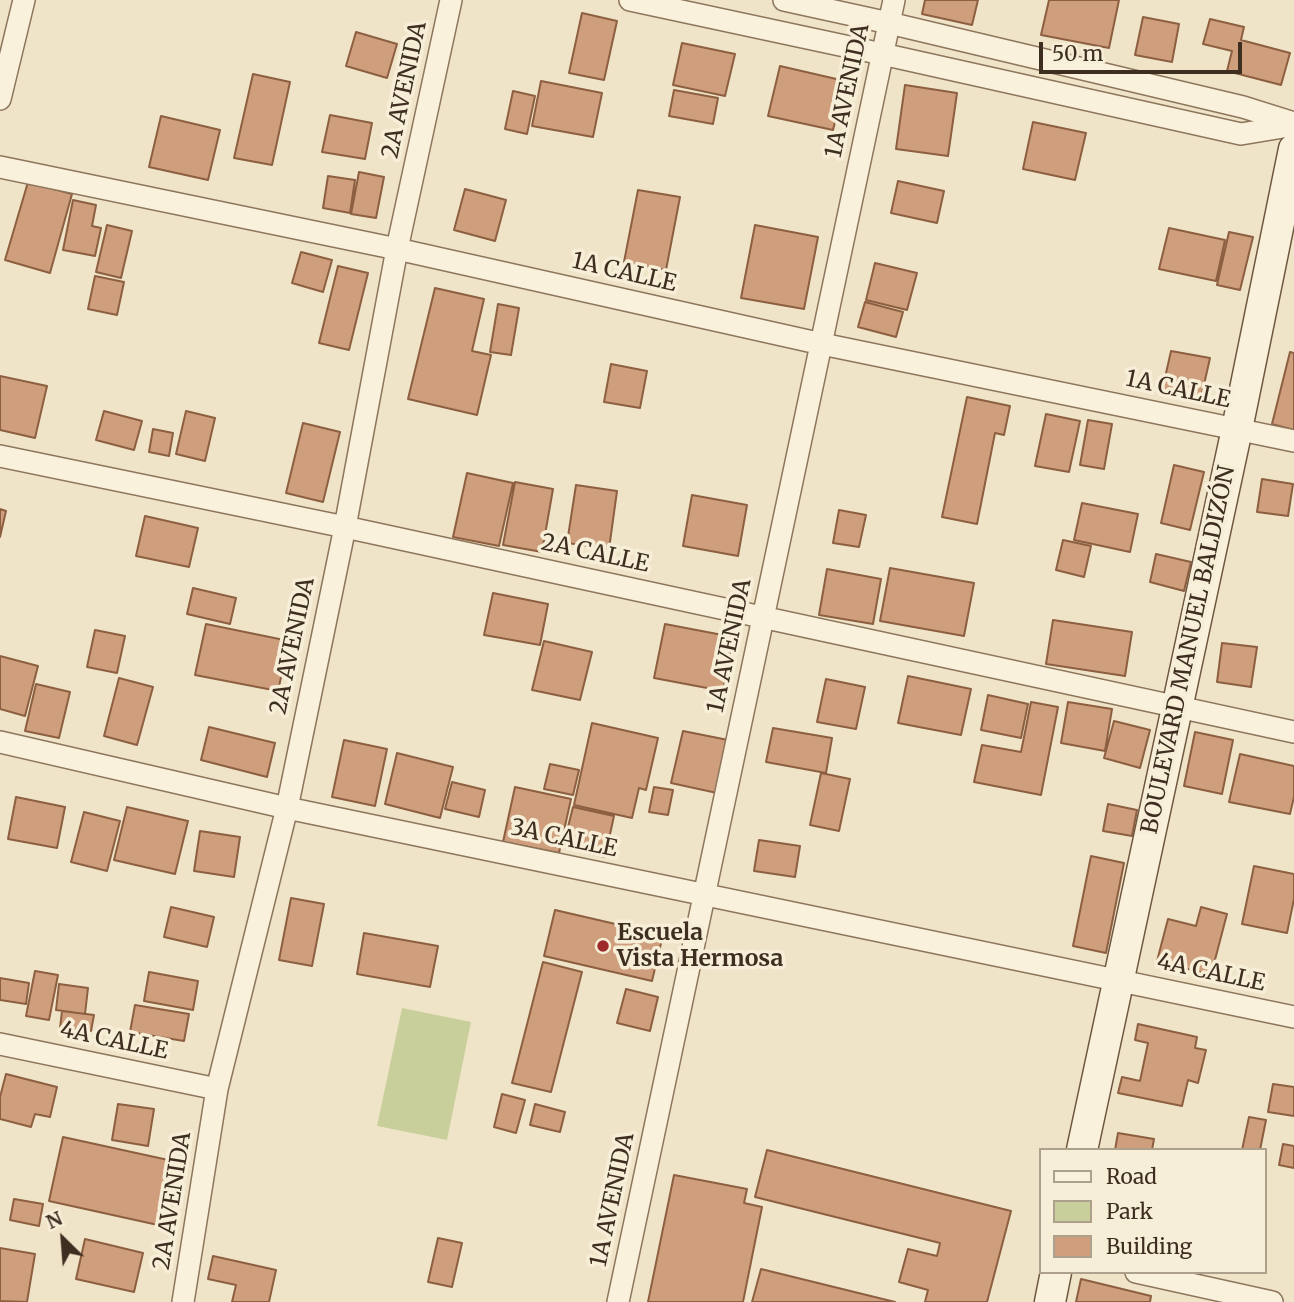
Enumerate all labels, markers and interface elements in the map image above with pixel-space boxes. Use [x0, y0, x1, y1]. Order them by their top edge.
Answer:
street label: 2A AVENIDA [377, 19, 433, 161]
street label: 1A AVENIDA [820, 22, 876, 160]
scale bar [1042, 28, 1245, 72]
text: 50 m [1052, 40, 1103, 67]
street label: 1A CALLE [569, 248, 679, 298]
street label: 1A CALLE [1123, 365, 1233, 415]
street label: BOULEVARD MANUEL BALDIZÓN [1136, 463, 1242, 837]
street label: 2A CALLE [539, 529, 651, 579]
street label: 2A AVENIDA [265, 575, 321, 717]
street label: 1A AVENIDA [702, 577, 758, 715]
street label: 3A CALLE [508, 814, 620, 864]
place label: Escuela Vista Hermosa [617, 919, 783, 973]
marker: Escuela Vista Hermosa [595, 938, 611, 954]
street label: 4A CALLE [1155, 948, 1267, 998]
street label: 4A CALLE [58, 1016, 170, 1066]
street label: 2A AVENIDA [148, 1130, 198, 1272]
street label: 1A AVENIDA [585, 1131, 641, 1269]
legend [1038, 1148, 1266, 1274]
text: Road [1106, 1163, 1157, 1190]
text: Park [1106, 1198, 1153, 1225]
north arrow [28, 1204, 98, 1274]
text: N [42, 1206, 66, 1234]
text: Building [1106, 1233, 1192, 1260]

